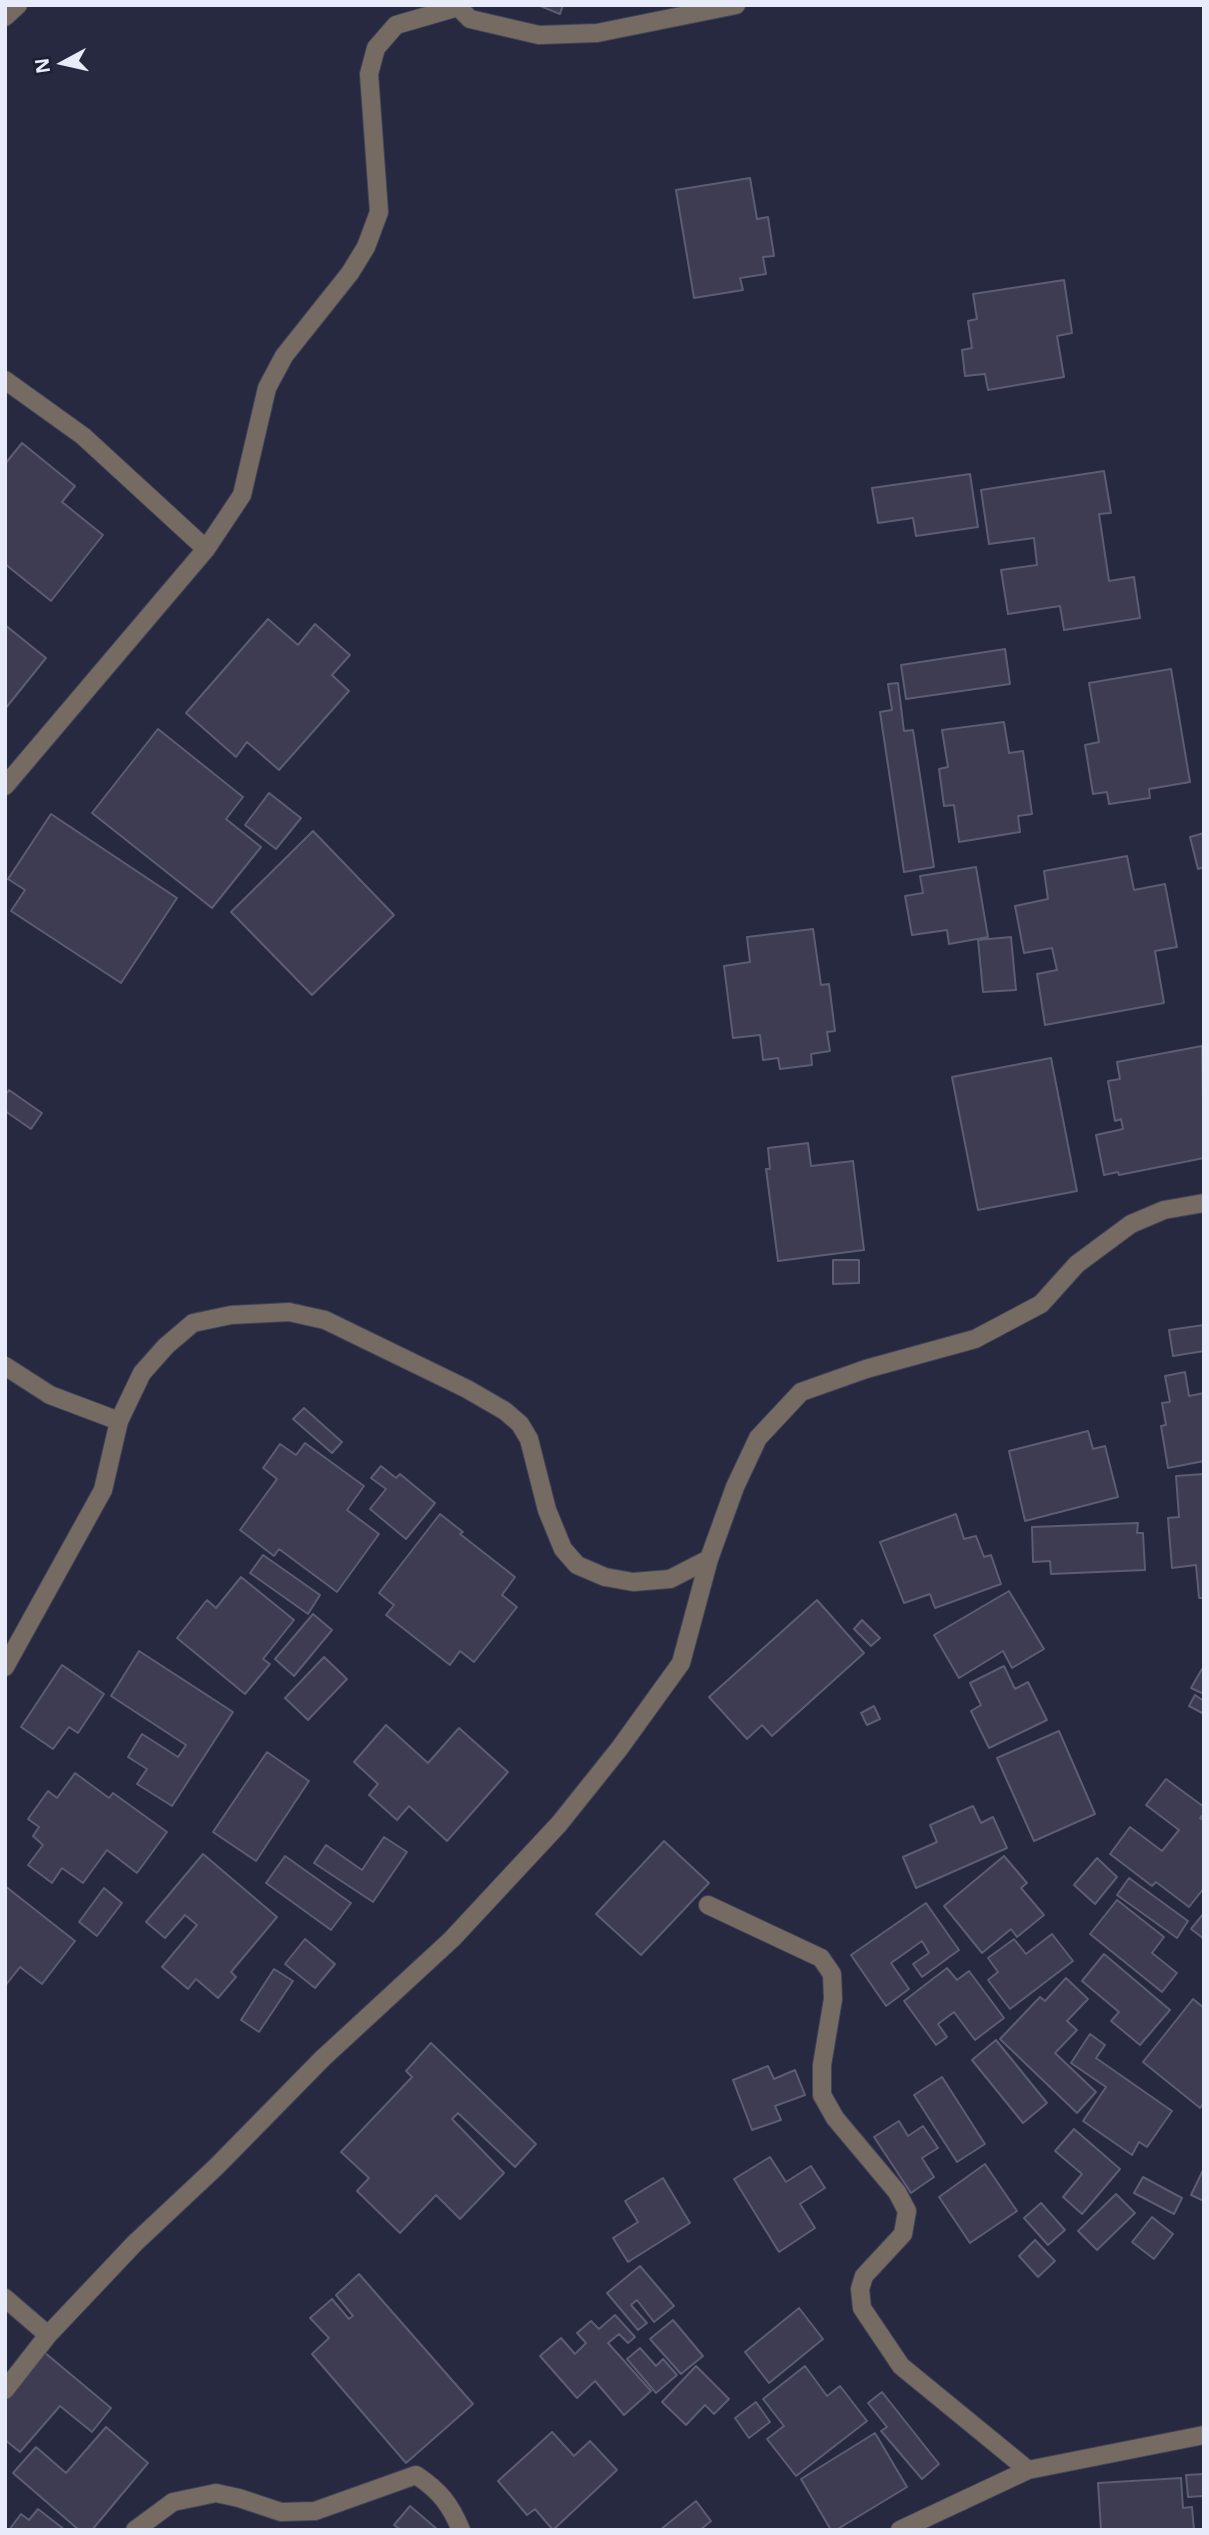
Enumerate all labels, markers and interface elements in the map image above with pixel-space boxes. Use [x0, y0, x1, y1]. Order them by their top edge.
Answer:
north arrow [28, 28, 98, 98]
text: N [28, 56, 56, 75]

